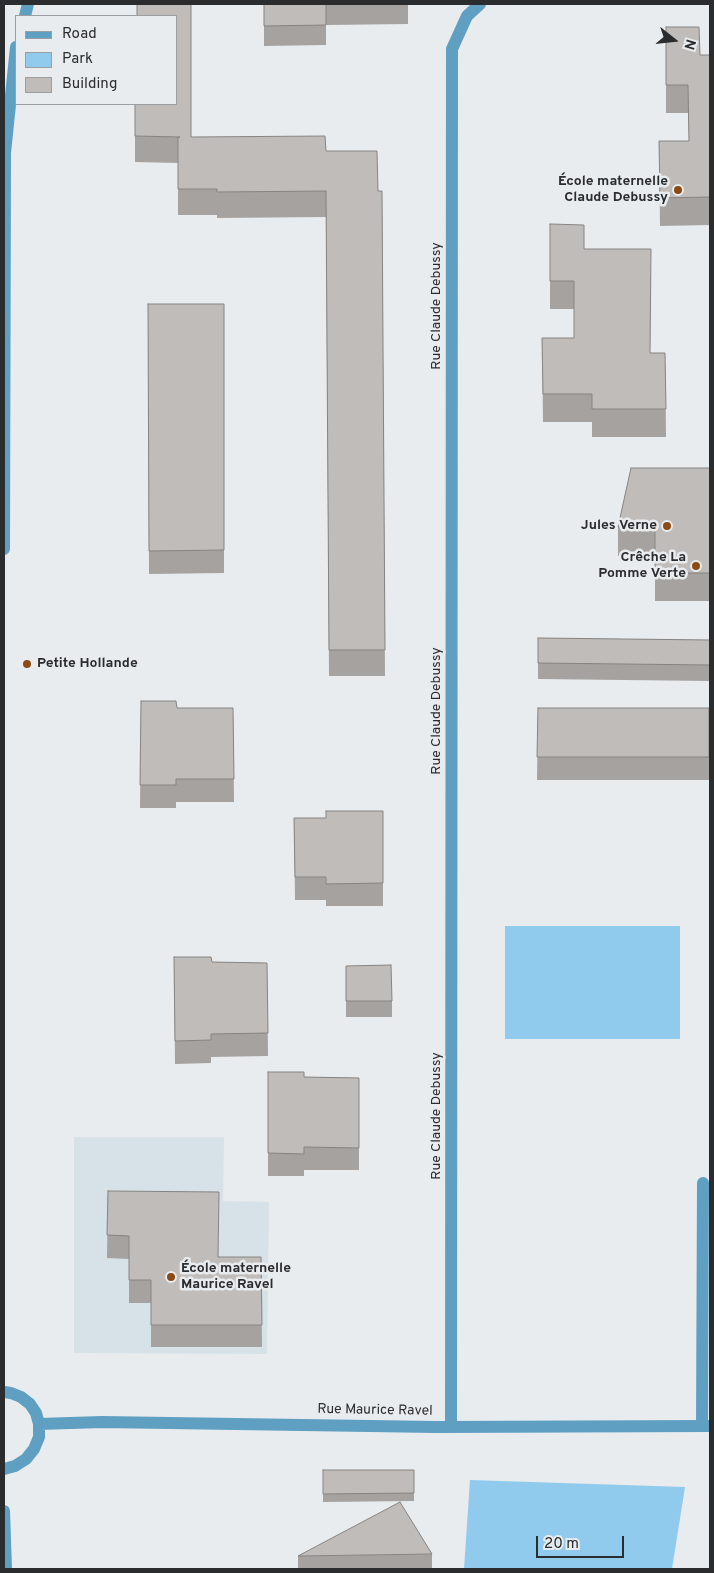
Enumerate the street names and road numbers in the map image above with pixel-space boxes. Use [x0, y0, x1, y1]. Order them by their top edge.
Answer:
street label: Rue Claude Debussy [429, 242, 445, 370]
street label: Rue Claude Debussy [429, 647, 445, 775]
street label: Rue Claude Debussy [429, 1052, 445, 1180]
street label: Rue Maurice Ravel [317, 1402, 433, 1420]

